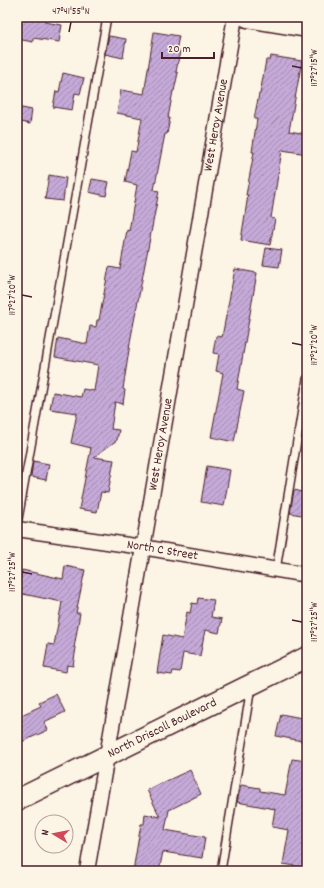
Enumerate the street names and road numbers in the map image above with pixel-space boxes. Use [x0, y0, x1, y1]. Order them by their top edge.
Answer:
street label: West Heroy Avenue [199, 77, 234, 173]
street label: West Heroy Avenue [144, 396, 178, 492]
street label: North C Street [126, 535, 200, 566]
street label: North Driscoll Boulevard [105, 693, 220, 763]

